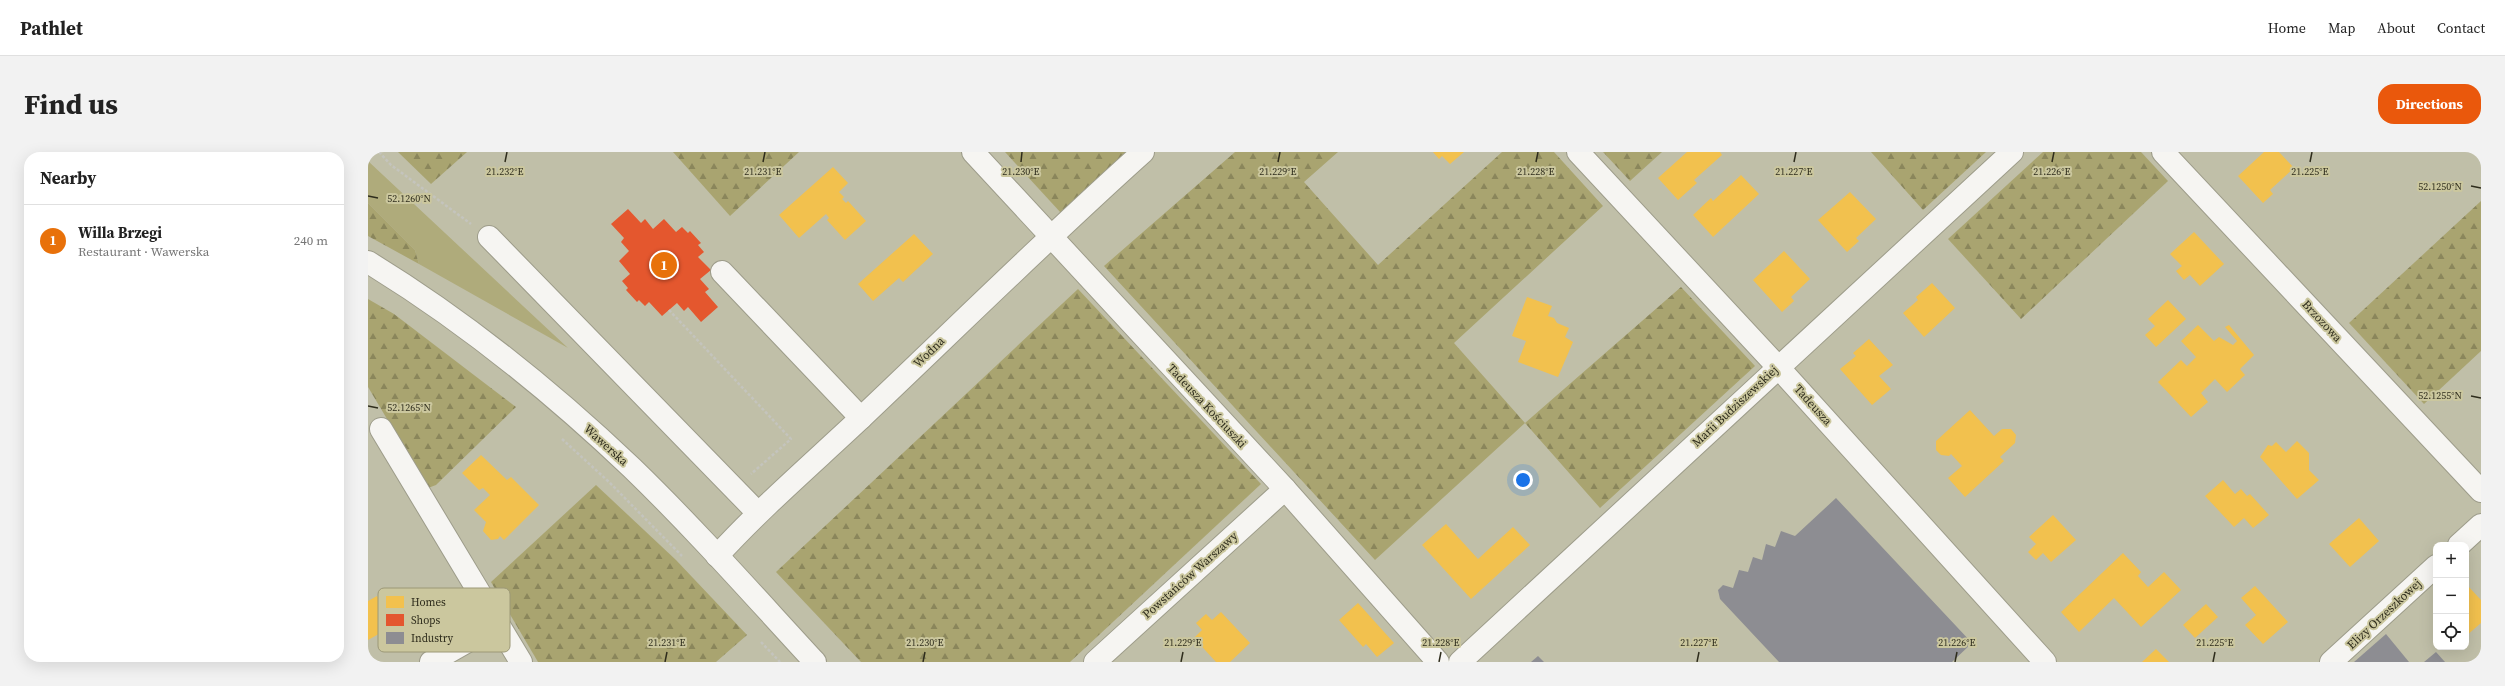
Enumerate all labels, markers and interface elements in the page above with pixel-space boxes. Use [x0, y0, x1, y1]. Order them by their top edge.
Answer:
text: Pathlet [20, 15, 83, 41]
text: Home [2268, 18, 2306, 38]
text: Map [2328, 18, 2355, 38]
text: About [2377, 18, 2415, 38]
text: Contact [2437, 18, 2485, 38]
button: Directions [2378, 84, 2481, 124]
text: Find us [24, 85, 118, 123]
text: 21.232°E [486, 165, 524, 178]
text: 21.231°E [744, 165, 782, 178]
text: 21.230°E [1002, 165, 1040, 178]
text: 21.229°E [1259, 165, 1297, 178]
text: 21.228°E [1517, 165, 1555, 178]
text: 21.227°E [1775, 165, 1813, 178]
text: 21.226°E [2033, 165, 2071, 178]
text: 21.225°E [2291, 165, 2329, 178]
text: Nearby [40, 166, 96, 190]
text: 52.1250°N [2418, 180, 2462, 193]
text: 52.1260°N [387, 192, 431, 205]
text: Willa Brzegi [78, 222, 162, 243]
text: 1 [49, 232, 57, 249]
text: 240 m [294, 232, 328, 249]
text: Restaurant · Wawerska [78, 243, 209, 260]
pin: 1 [651, 250, 677, 280]
street label: Brzozowa [2298, 297, 2346, 346]
street label: Wodna [910, 333, 949, 371]
street label: Tadeusza Kościuszki [1164, 361, 1250, 452]
street label: Marii Budziszewskiej [1689, 362, 1781, 450]
street label: Tadeusza [1790, 381, 1836, 429]
text: 52.1255°N [2418, 389, 2462, 402]
text: 52.1265°N [387, 401, 431, 414]
street label: Wawerska [580, 421, 632, 470]
your location [1513, 470, 1533, 490]
street label: Powstańców Warszawy [1139, 527, 1242, 622]
map controls [2433, 542, 2469, 650]
button: + [2433, 542, 2469, 578]
street label: Elizy Orzeszkowej [2343, 575, 2425, 653]
button: − [2433, 578, 2469, 614]
legend [378, 588, 510, 652]
text: Homes [411, 595, 446, 610]
text: Shops [411, 613, 440, 628]
button: locate [2433, 614, 2469, 650]
text: Industry [411, 631, 453, 646]
text: 21.231°E [648, 636, 686, 649]
text: 21.230°E [906, 636, 944, 649]
text: 21.229°E [1164, 636, 1202, 649]
text: 21.228°E [1422, 636, 1460, 649]
text: 21.227°E [1680, 636, 1718, 649]
text: 21.226°E [1938, 636, 1976, 649]
text: 21.225°E [2196, 636, 2234, 649]

